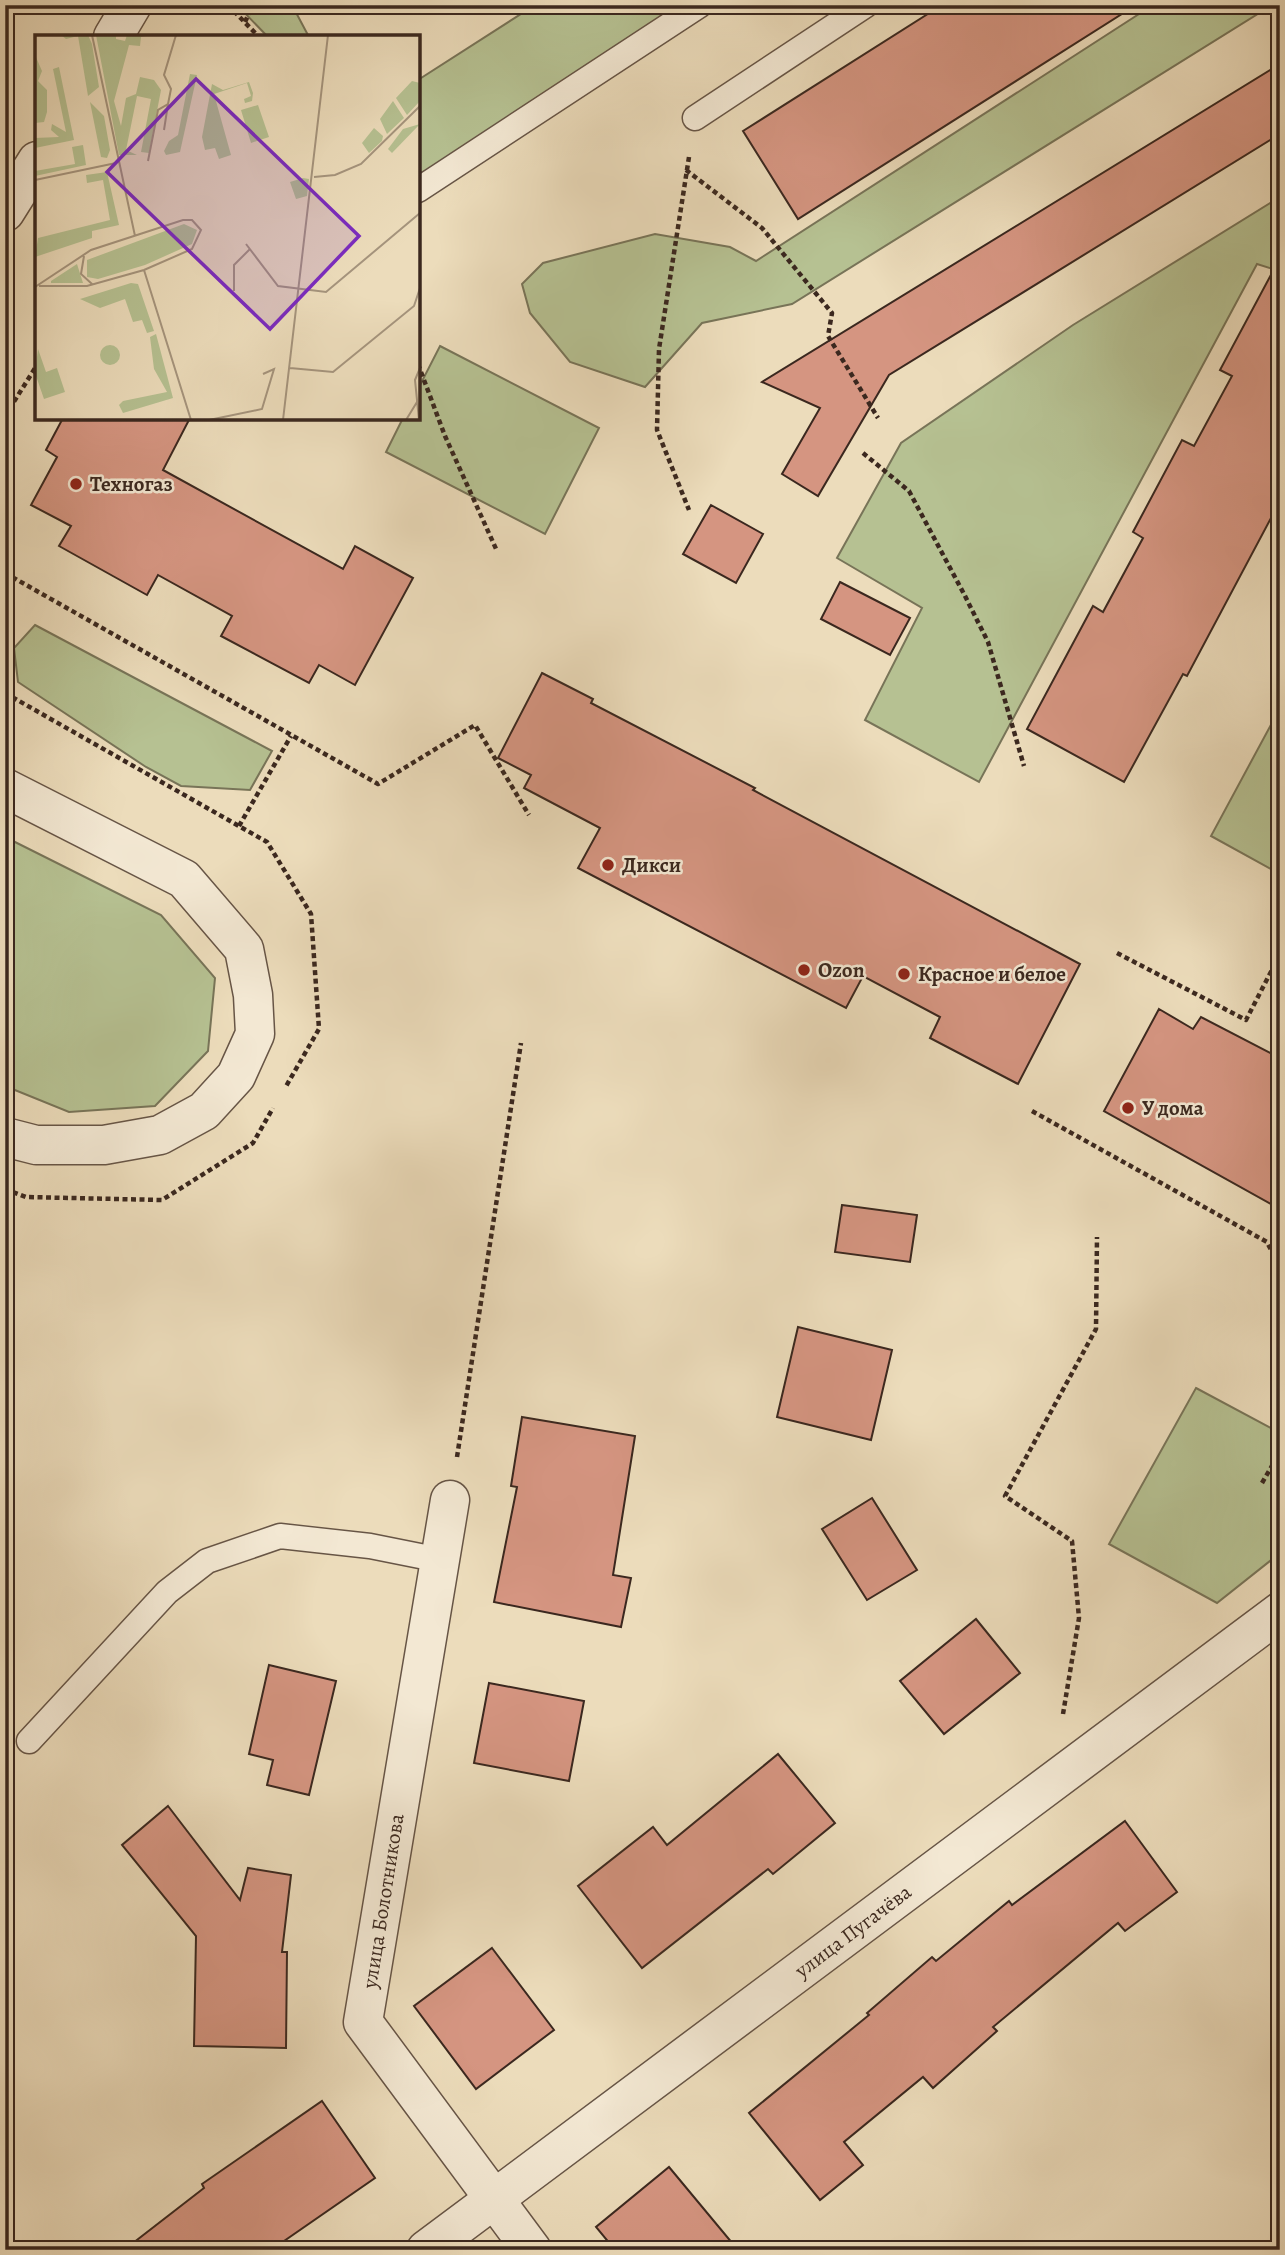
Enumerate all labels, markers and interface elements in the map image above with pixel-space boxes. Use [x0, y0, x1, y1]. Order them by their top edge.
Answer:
inset map [35, 35, 420, 420]
place label: Техногаз [90, 470, 173, 498]
marker: Техногаз [68, 476, 84, 492]
place label: Дикси [622, 851, 681, 879]
marker: Дикси [600, 857, 616, 873]
place label: Ozon [818, 956, 865, 984]
place label: Красное и белое [918, 960, 1066, 988]
marker: Ozon [796, 962, 812, 978]
marker: Красное и белое [896, 966, 912, 982]
place label: У дома [1142, 1094, 1204, 1122]
marker: У дома [1120, 1100, 1136, 1116]
street label: улица Болотникова [355, 1811, 411, 1991]
street label: улица Пугачёва [788, 1878, 917, 1985]

